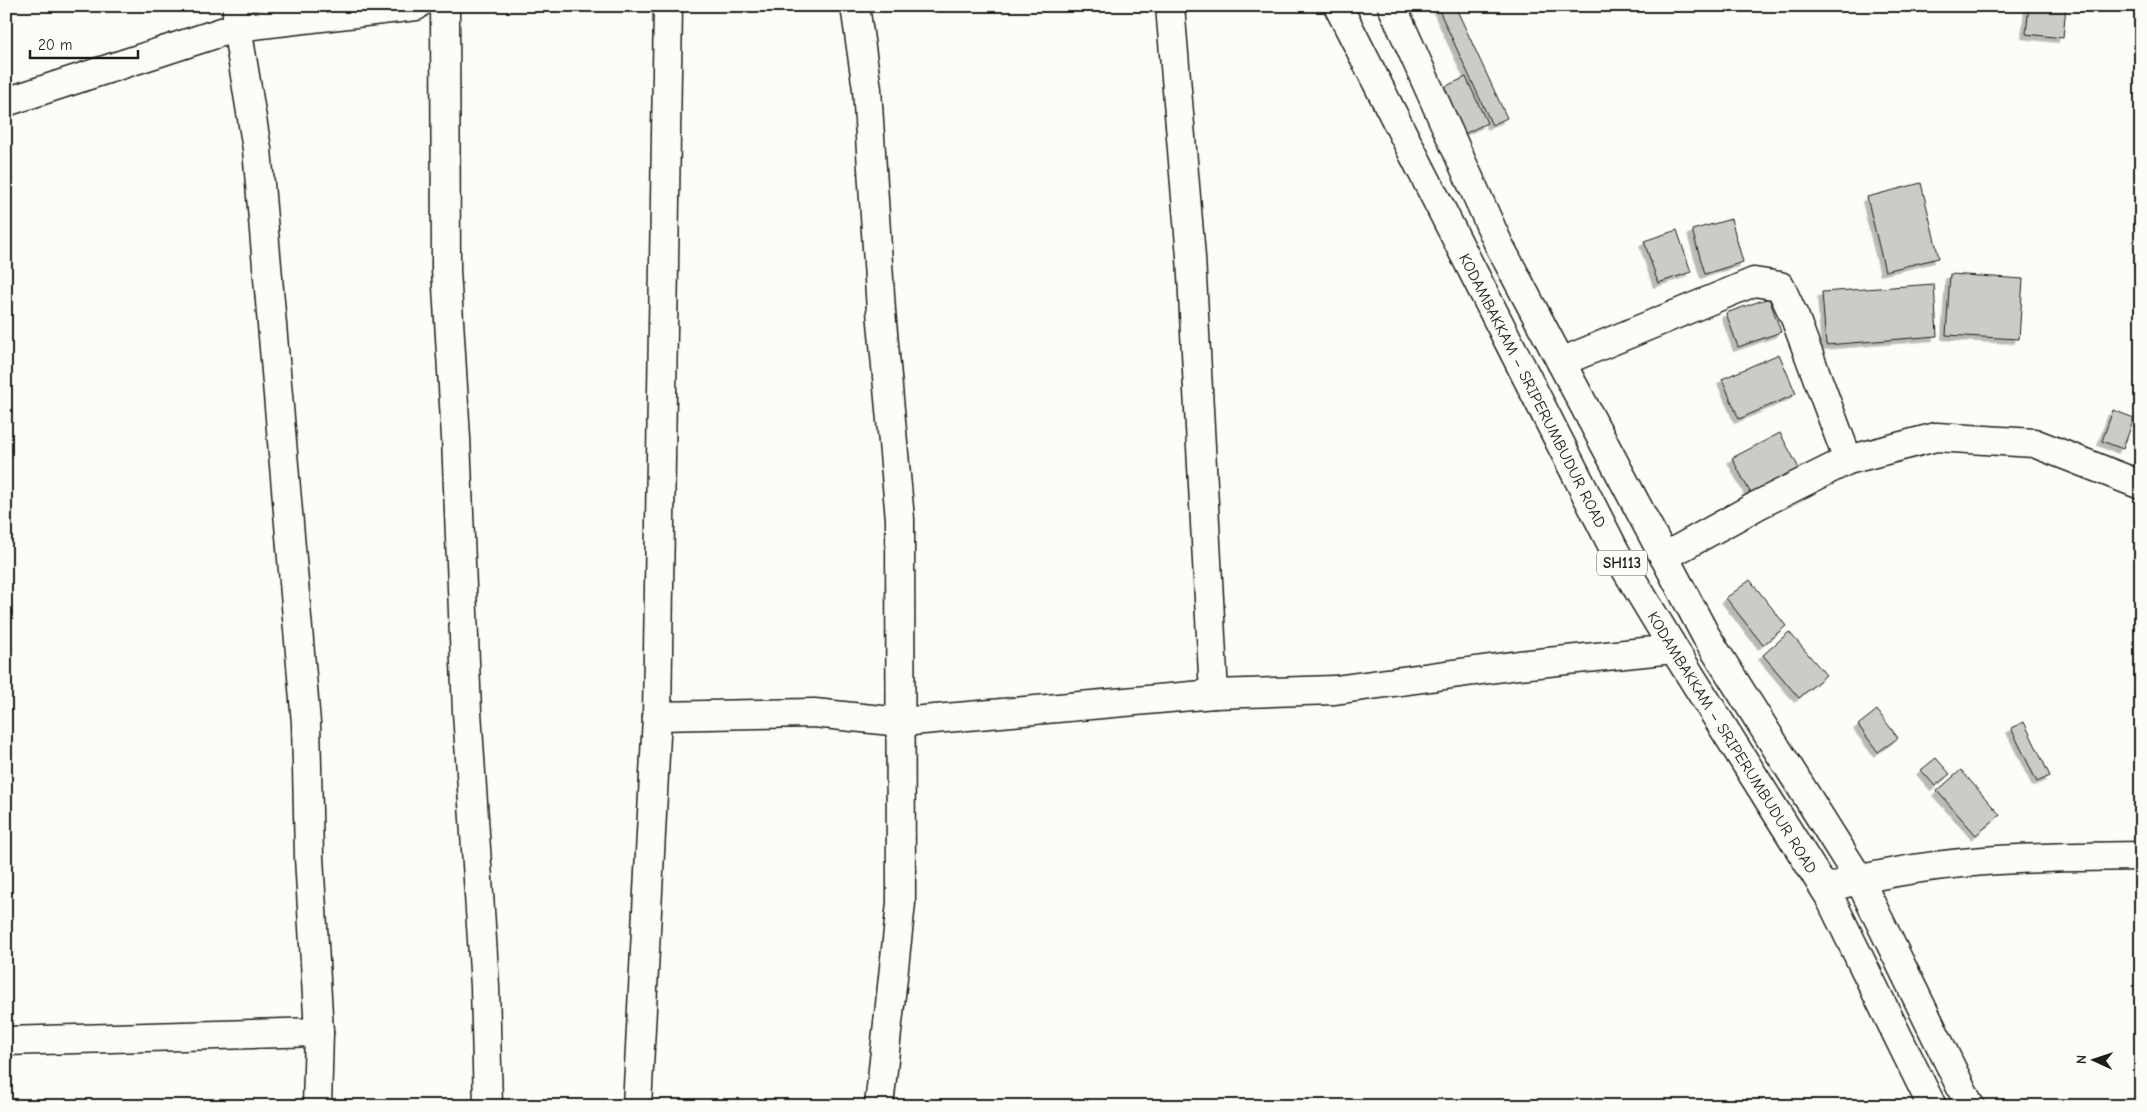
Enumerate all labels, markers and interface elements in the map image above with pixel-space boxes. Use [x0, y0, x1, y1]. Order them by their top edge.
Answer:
scale bar [30, 28, 138, 60]
text: 20 m [38, 36, 72, 54]
street label: KODAMBAKKAM – SRIPERUMBUDUR ROAD [1455, 251, 1610, 531]
road number: SH113 [1597, 550, 1647, 576]
street label: KODAMBAKKAM – SRIPERUMBUDUR ROAD [1644, 609, 1820, 877]
north arrow [2070, 1034, 2120, 1084]
text: N [2073, 1054, 2090, 1064]

